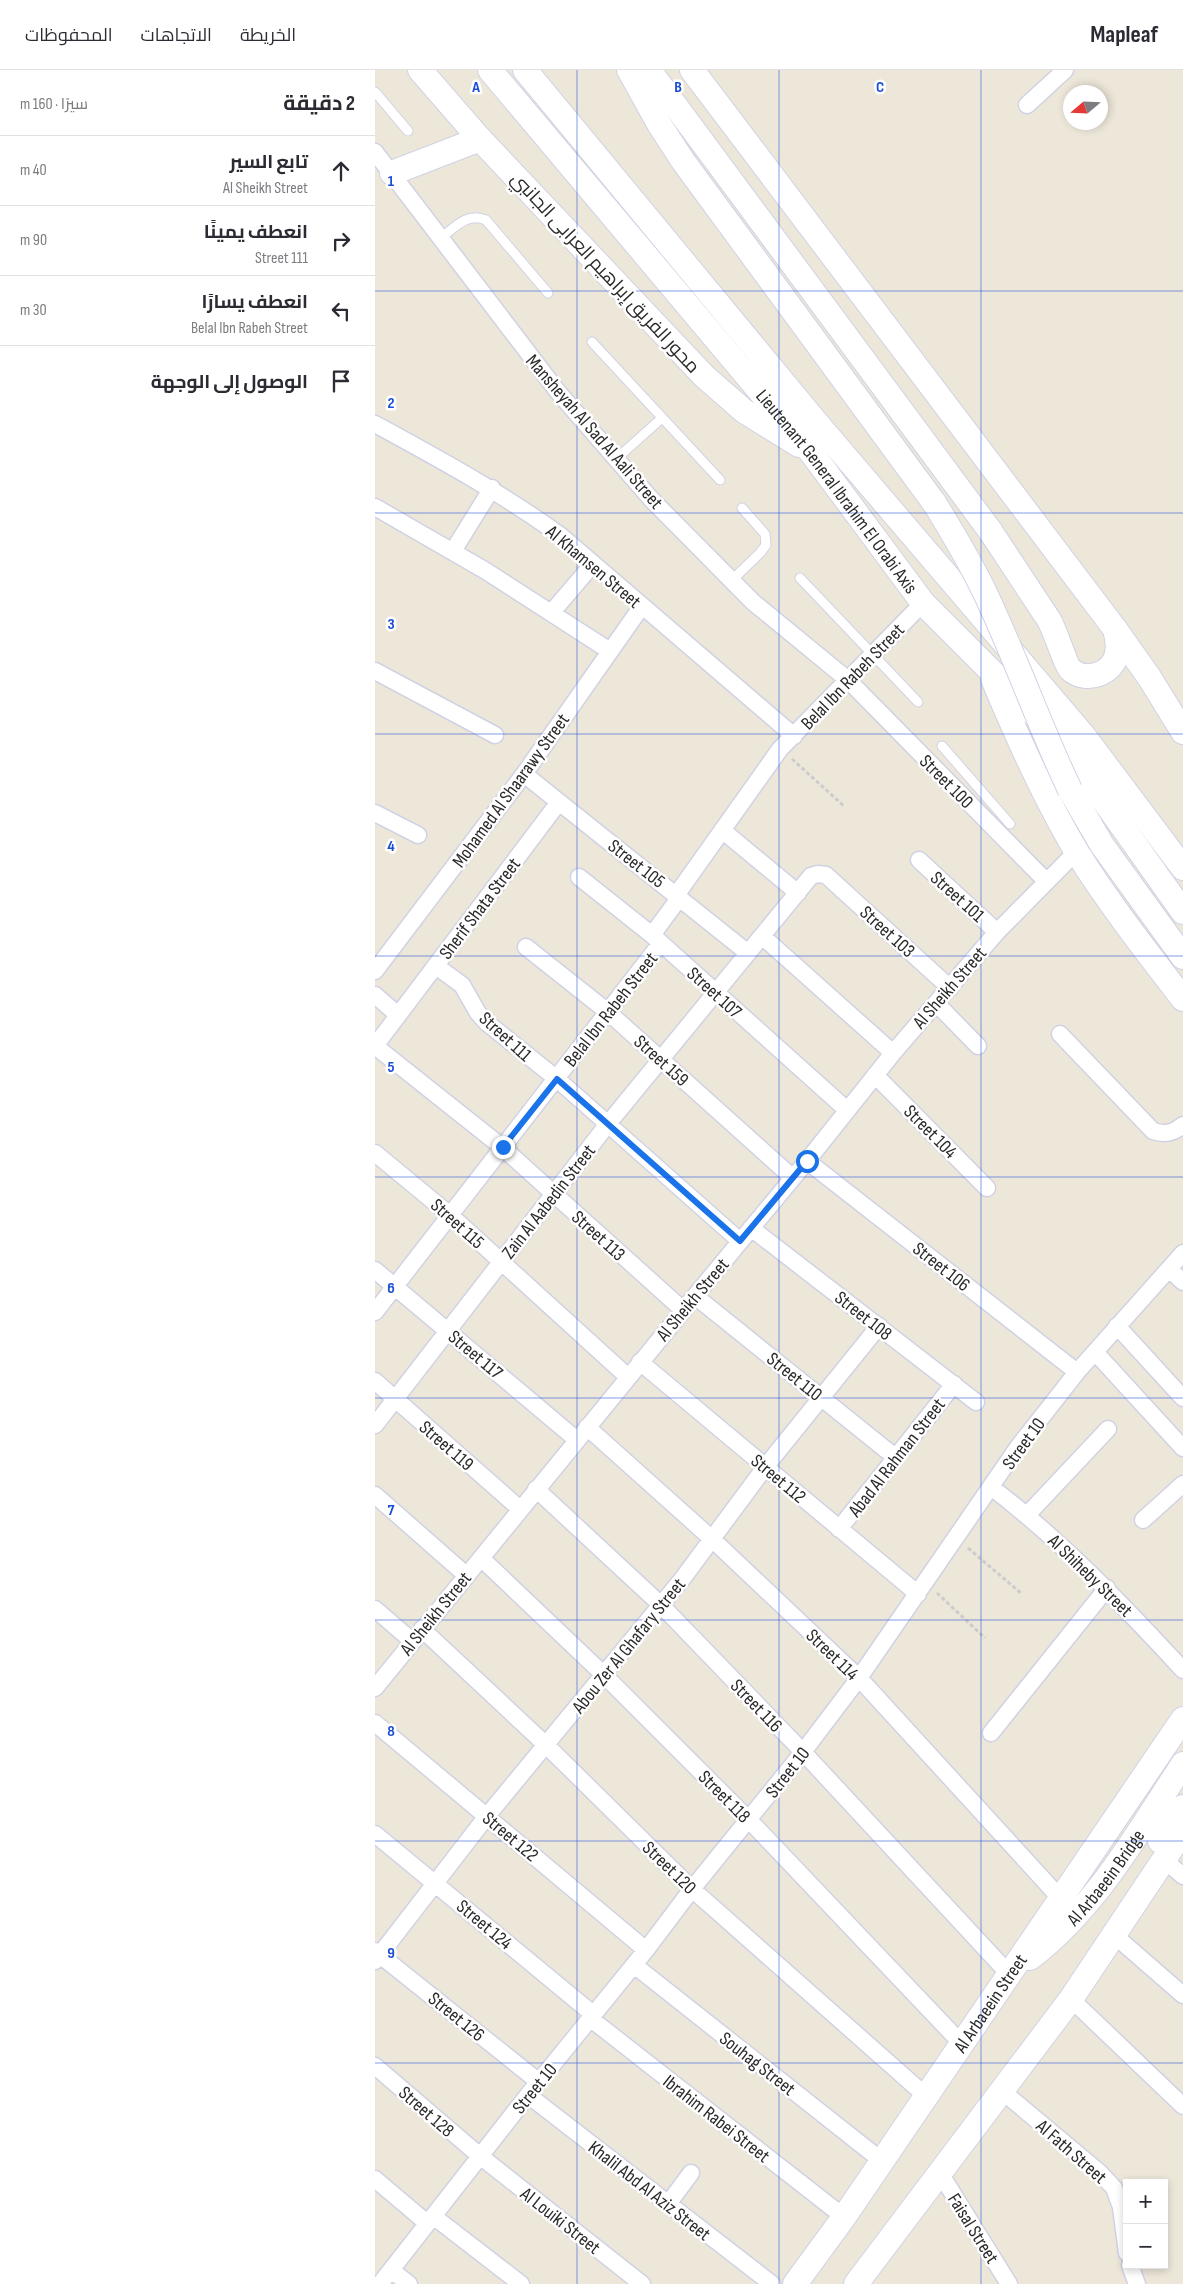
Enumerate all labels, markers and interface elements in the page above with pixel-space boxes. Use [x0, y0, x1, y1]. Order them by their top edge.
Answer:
text: Mapleaf [1090, 20, 1158, 49]
text: المحفوظات [25, 25, 113, 46]
text: الاتجاهات [141, 25, 212, 46]
text: الخريطة [240, 25, 296, 46]
text: A [471, 78, 480, 97]
text: B [674, 78, 682, 97]
text: C [876, 78, 884, 97]
north arrow [1063, 85, 1108, 130]
text: 2 دقيقة [283, 91, 355, 116]
text: سيرًا · 160 m [20, 95, 88, 114]
text: تابع السير [229, 151, 308, 174]
icon: ahead [327, 157, 355, 185]
text: 40 m [20, 161, 47, 180]
street label: محور الفريق إبراهيم العرابى الجانبي [504, 168, 704, 380]
text: 1 [388, 172, 395, 191]
text: Al Sheikh Street [223, 179, 308, 198]
text: انعطف يمينًا [204, 221, 308, 244]
icon: right [327, 227, 355, 255]
text: 90 m [20, 231, 47, 250]
text: Street 111 [255, 249, 308, 268]
text: انعطف يسارًا [201, 291, 308, 314]
icon: left [327, 297, 355, 325]
text: 30 m [20, 301, 47, 320]
text: Belal Ibn Rabeh Street [191, 319, 308, 338]
street label: Mansheyah Al Sad Al Aali Street [520, 350, 667, 514]
icon: arrive [327, 367, 355, 395]
text: الوصول إلى الوجهة [151, 371, 308, 394]
street label: Lieutenant General Ibrahim El Orabi Axis [750, 385, 922, 599]
text: 2 [387, 394, 395, 413]
street label: Al Khamsen Street [540, 520, 645, 614]
text: 3 [387, 615, 395, 634]
street label: Belal Ibn Rabeh Street [797, 619, 910, 735]
street label: Mohamed Al Shaarawy Street [448, 709, 575, 872]
street label: Street 100 [914, 750, 978, 814]
street label: Street 105 [603, 835, 669, 894]
text: 4 [387, 837, 395, 856]
street label: Sherif Shata Street [435, 853, 526, 964]
street label: Street 101 [925, 867, 989, 928]
street label: Street 103 [855, 901, 919, 963]
street label: Al Sheikh Street [908, 942, 992, 1034]
street label: Belal Ibn Rabeh Street [559, 948, 663, 1072]
street label: Street 107 [682, 963, 746, 1024]
street label: Street 111 [474, 1007, 536, 1067]
street label: Street 159 [629, 1031, 693, 1092]
text: 5 [387, 1058, 395, 1077]
street label: Street 104 [898, 1101, 962, 1164]
route end [492, 1136, 515, 1159]
street label: Zain Al Aabedin Street [497, 1140, 601, 1264]
route start [796, 1150, 819, 1173]
street label: Street 115 [426, 1194, 488, 1254]
street label: Street 113 [566, 1206, 630, 1266]
street label: Street 106 [908, 1238, 974, 1297]
street label: Al Sheikh Street [651, 1254, 735, 1347]
text: 6 [387, 1279, 395, 1298]
street label: Street 108 [830, 1287, 896, 1346]
street label: Street 117 [443, 1326, 507, 1385]
street label: Street 110 [762, 1348, 827, 1407]
street label: Abad Al Rahman Street [843, 1394, 951, 1523]
street label: Street 10 [998, 1414, 1051, 1474]
street label: Street 119 [414, 1416, 478, 1476]
street label: Street 112 [746, 1450, 810, 1509]
text: 7 [388, 1501, 395, 1520]
street label: Al Shiheby Street [1042, 1529, 1137, 1622]
street label: Al Sheikh Street [395, 1567, 477, 1661]
street label: Abou Zer Al Ghafary Street [567, 1574, 691, 1719]
street label: Street 114 [801, 1624, 863, 1686]
street label: Street 116 [725, 1675, 787, 1737]
text: 8 [387, 1722, 395, 1741]
street label: Street 10 [761, 1743, 815, 1803]
street label: Street 118 [693, 1766, 755, 1828]
street label: Street 122 [477, 1807, 543, 1867]
street label: Al Arbaeein Bridge [1062, 1826, 1150, 1932]
street label: Street 120 [637, 1837, 701, 1899]
street label: Street 124 [452, 1895, 517, 1955]
text: 9 [387, 1944, 395, 1963]
street label: Al Arbaeein Street [949, 1950, 1033, 2058]
street label: Street 126 [423, 1987, 489, 2047]
street label: Souhag Street [714, 2027, 800, 2101]
street label: Street 10 [508, 2059, 562, 2119]
street label: Ibrahim Rabei Street [658, 2070, 774, 2168]
street label: Street 128 [394, 2082, 459, 2143]
street label: Al Fath Street [1030, 2115, 1111, 2189]
street label: Khalil Abd Al Aziz Street [583, 2136, 715, 2246]
map controls [1123, 2179, 1168, 2269]
button: + [1123, 2179, 1168, 2224]
street label: Al Louiki Street [515, 2182, 605, 2260]
street label: Faisal Street [942, 2189, 1003, 2268]
button: − [1123, 2224, 1168, 2269]

